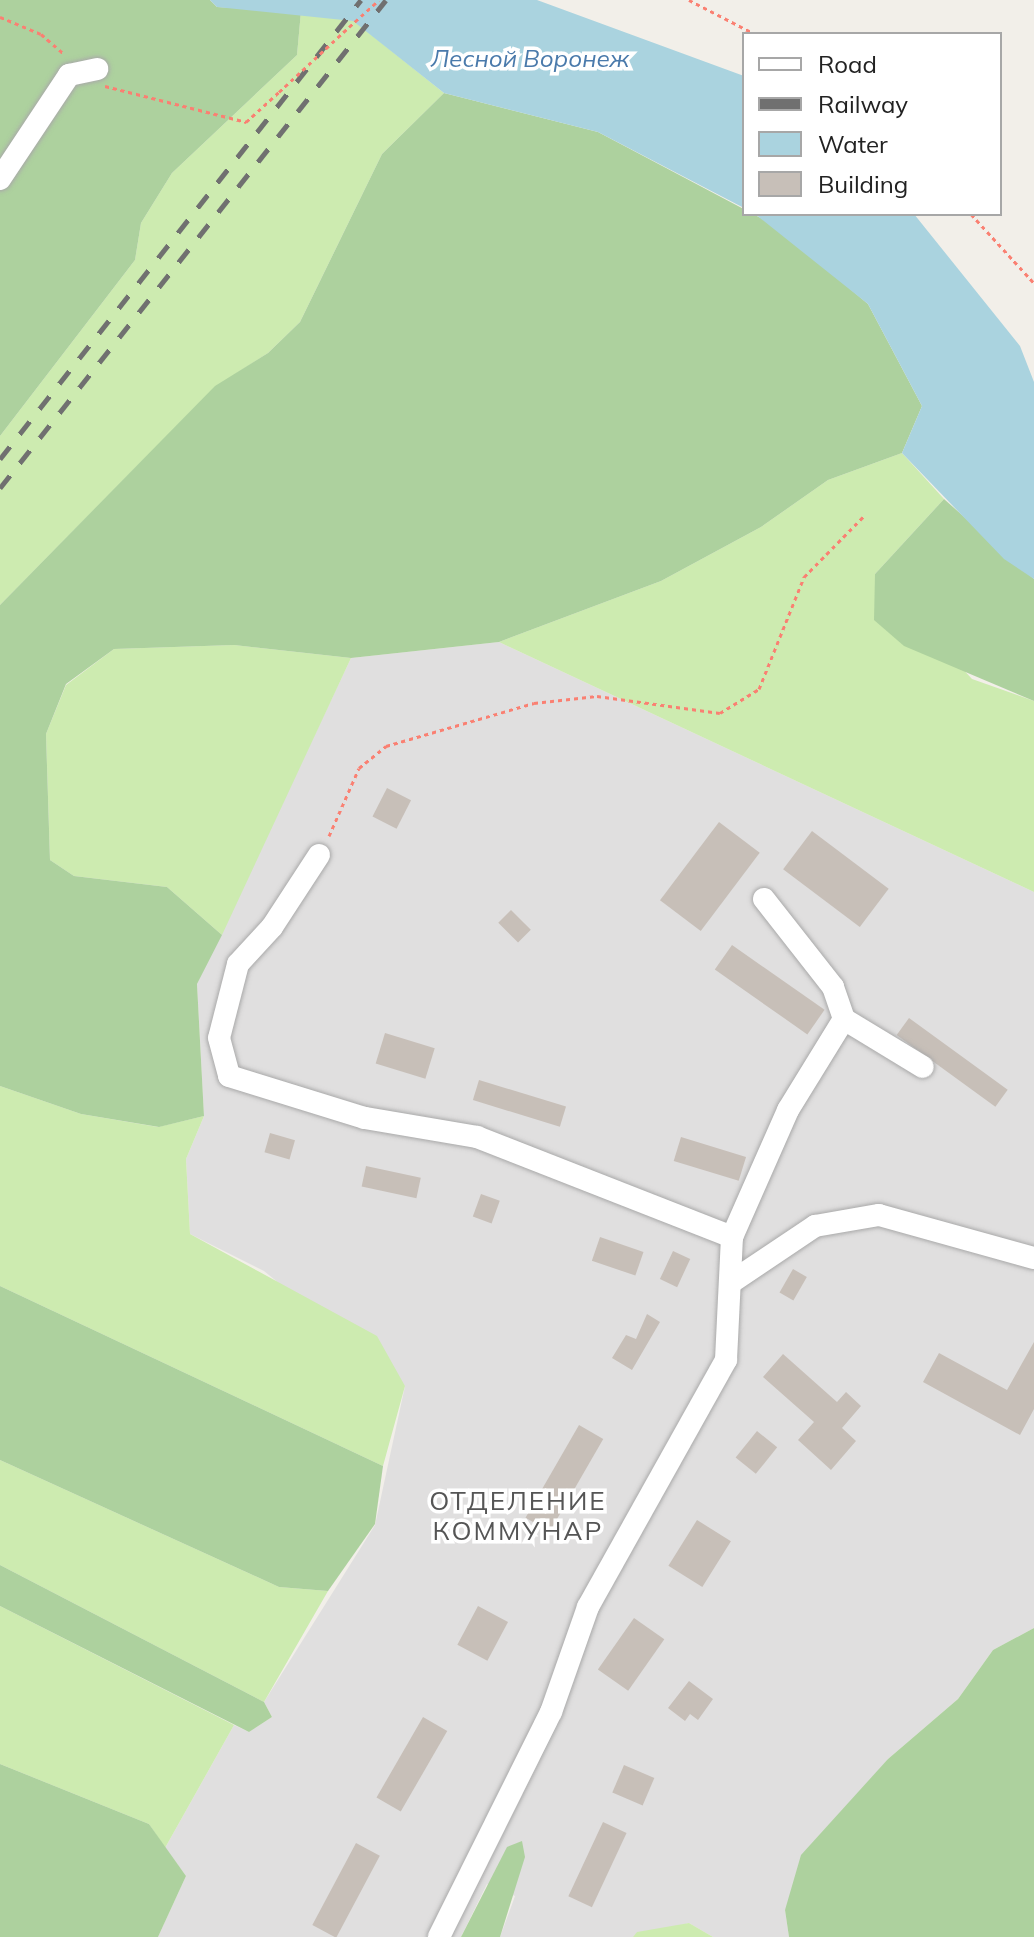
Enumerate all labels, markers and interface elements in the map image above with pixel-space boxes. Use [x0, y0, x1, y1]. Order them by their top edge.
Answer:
legend [742, 32, 1002, 216]
water label: Лесной Воронеж [431, 45, 629, 73]
text: Road [818, 49, 877, 79]
text: Railway [818, 89, 908, 119]
text: Water [818, 129, 888, 159]
text: Building [818, 169, 908, 199]
district label: ОТДЕЛЕНИЕ КОММУНАР [429, 1485, 607, 1546]

